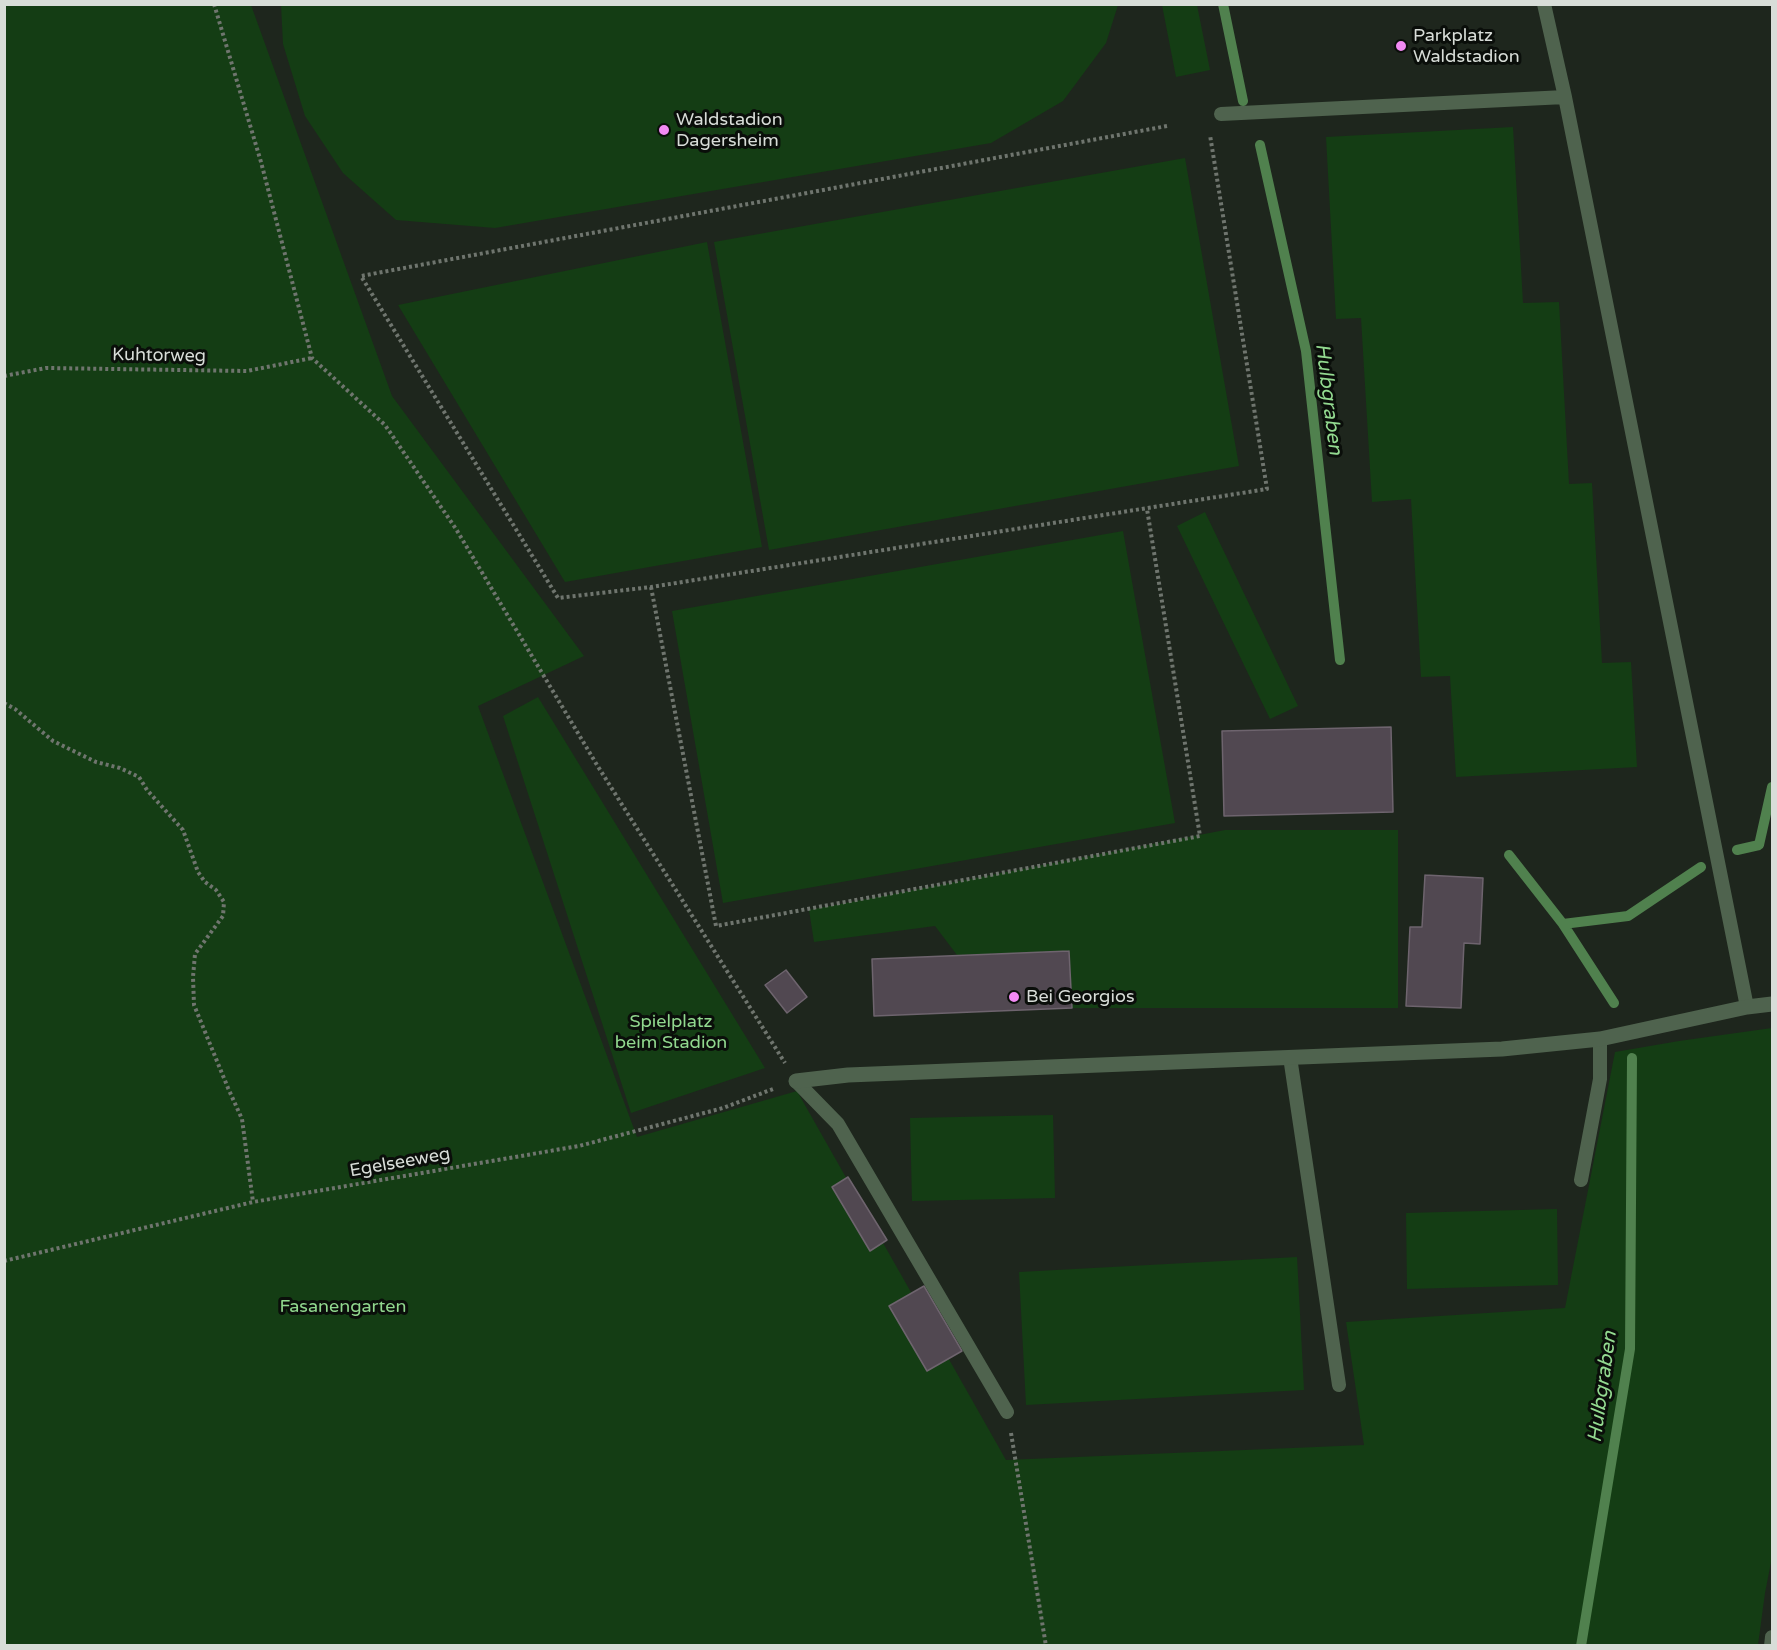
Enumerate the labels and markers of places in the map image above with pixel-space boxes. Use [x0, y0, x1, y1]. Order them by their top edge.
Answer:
place label: Parkplatz Waldstadion [1413, 25, 1520, 68]
marker: Parkplatz Waldstadion [1394, 39, 1408, 53]
place label: Waldstadion Dagersheim [676, 109, 783, 152]
marker: Waldstadion Dagersheim [657, 123, 671, 137]
place label: Bei Georgios [1026, 986, 1135, 1008]
marker: Bei Georgios [1007, 990, 1021, 1004]

